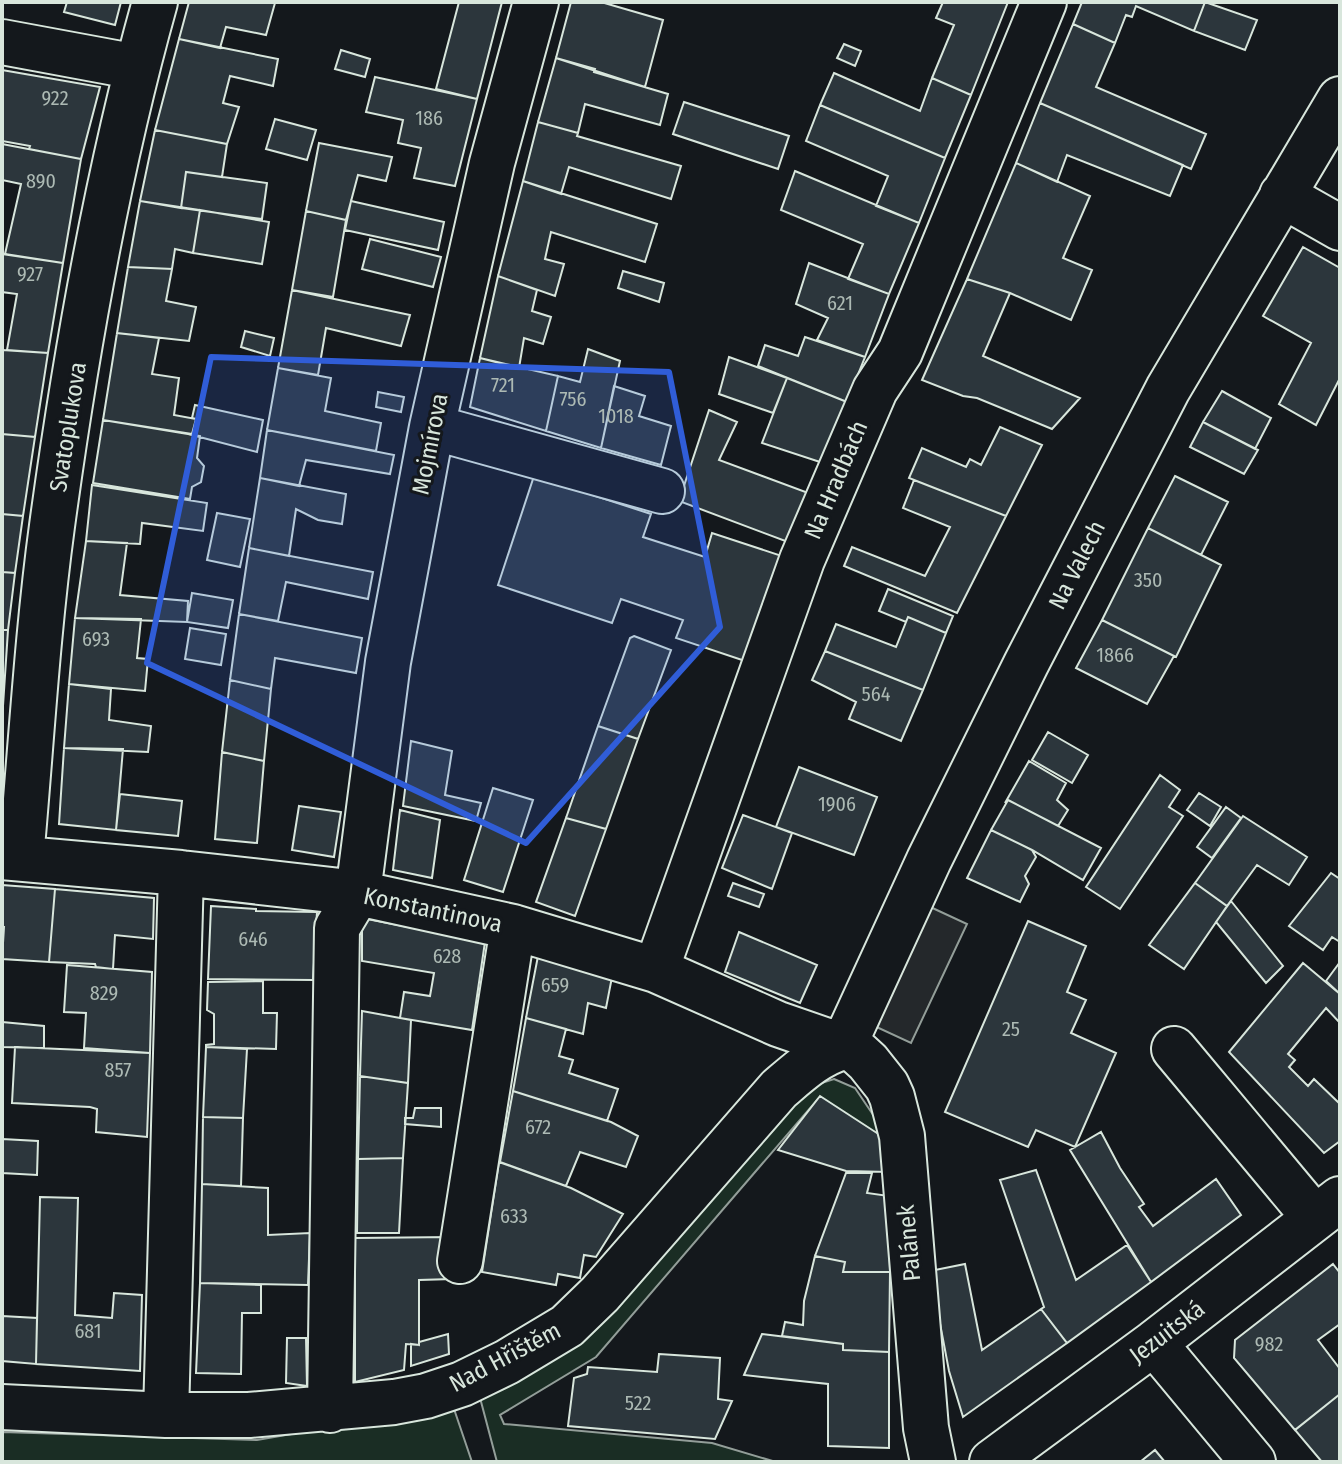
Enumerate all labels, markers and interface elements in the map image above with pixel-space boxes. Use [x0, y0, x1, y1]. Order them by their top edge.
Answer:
house number: 922 [41, 86, 69, 110]
house number: 186 [415, 106, 443, 130]
house number: 890 [26, 169, 56, 193]
house number: 927 [17, 262, 43, 286]
house number: 621 [827, 291, 853, 315]
street label: Svatoplukova [44, 360, 92, 494]
house number: 721 [491, 373, 515, 397]
house number: 756 [560, 387, 587, 411]
street label: Mojmírova [406, 391, 454, 497]
house number: 1018 [598, 404, 634, 428]
street label: Na Hradbách [798, 417, 874, 543]
street label: Na Valech [1043, 516, 1111, 614]
house number: 350 [1134, 568, 1162, 592]
house number: 693 [82, 627, 110, 651]
house number: 1866 [1096, 643, 1134, 667]
house number: 564 [862, 682, 891, 706]
house number: 1906 [818, 792, 856, 816]
street label: Konstantinova [361, 882, 505, 938]
house number: 646 [238, 927, 268, 951]
house number: 628 [433, 944, 461, 968]
house number: 659 [541, 973, 569, 997]
house number: 829 [90, 981, 118, 1005]
house number: 25 [1002, 1017, 1020, 1041]
house number: 857 [105, 1058, 131, 1082]
house number: 672 [525, 1115, 551, 1139]
street label: Palánek [892, 1203, 926, 1282]
house number: 633 [500, 1204, 528, 1228]
street label: Jezuitská [1124, 1295, 1210, 1369]
street label: Nad Hřištěm [445, 1316, 565, 1398]
house number: 681 [74, 1319, 102, 1343]
house number: 982 [1255, 1332, 1283, 1356]
house number: 522 [625, 1391, 651, 1415]

